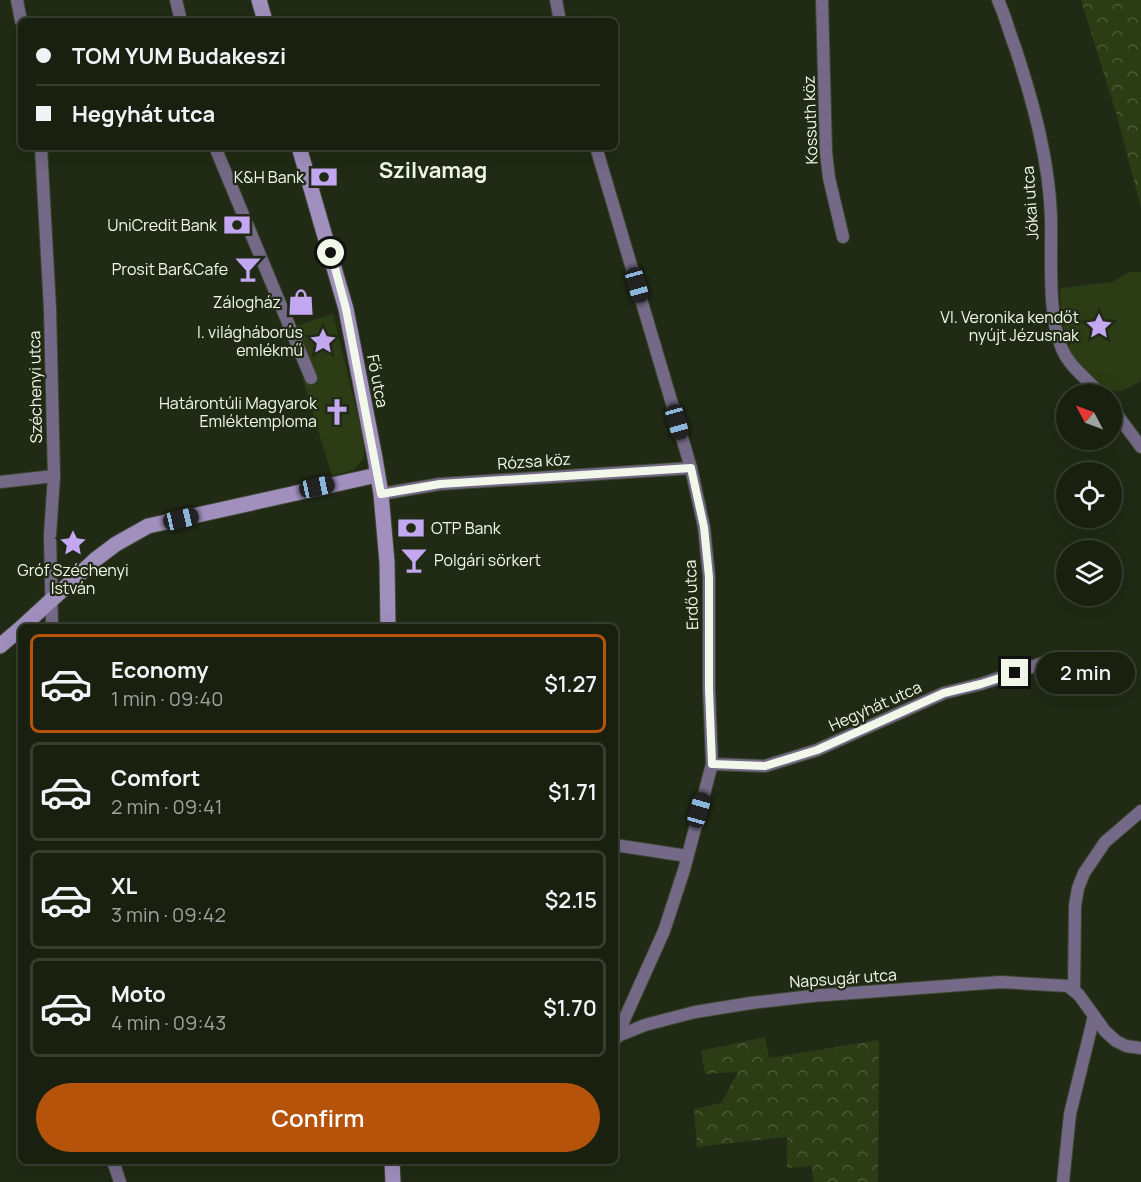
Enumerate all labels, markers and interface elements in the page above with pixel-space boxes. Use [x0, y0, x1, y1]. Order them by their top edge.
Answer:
text: TOM YUM Budakeszi [72, 41, 286, 71]
street label: Kossuth köz [797, 75, 823, 165]
text: Hegyhát utca [72, 99, 215, 129]
district label: Szilvamag [379, 155, 487, 185]
bank icon: K&H Bank [309, 162, 339, 192]
street label: Jókai utca [1016, 165, 1044, 241]
place label: K&H Bank [234, 166, 305, 188]
bank icon: UniCredit Bank [222, 210, 252, 240]
place label: UniCredit Bank [107, 214, 218, 236]
route start [317, 239, 344, 266]
bar icon: Prosit Bar&Cafe [233, 254, 263, 284]
place label: Prosit Bar&Cafe [112, 258, 228, 280]
car [623, 265, 651, 305]
shop icon: Zálogház [286, 287, 316, 317]
place label: Zálogház [213, 291, 281, 313]
place label: VI. Veronika kendőt nyújt Jézusnak [940, 306, 1080, 346]
place icon: VI. Veronika kendőt nyújt Jézusnak [1084, 311, 1114, 341]
place label: I. világháborús emlékmű [197, 321, 303, 361]
place icon: I. világháborús emlékmű [308, 326, 338, 356]
street label: Széchenyi utca [23, 331, 47, 443]
street label: Fő utca [362, 353, 394, 409]
north arrow [1056, 384, 1122, 450]
map controls [1056, 384, 1122, 606]
place label: Határontúli Magyarok Emléktemploma [159, 392, 318, 432]
church icon: Határontúli Magyarok Emléktemploma [322, 397, 352, 427]
car [663, 402, 691, 442]
street label: Rózsa köz [497, 447, 571, 475]
button: locate [1056, 462, 1122, 528]
car [298, 474, 336, 500]
car [161, 506, 201, 532]
bank icon: OTP Bank [396, 513, 426, 543]
place label: OTP Bank [431, 517, 502, 539]
place icon: Gróf Széchenyi István [58, 528, 88, 558]
button: layers [1056, 540, 1122, 606]
bar icon: Polgári sörkert [399, 545, 429, 575]
place label: Polgári sörkert [434, 549, 541, 571]
place label: Gróf Széchenyi István [17, 559, 129, 599]
street label: Erdő utca [679, 560, 703, 630]
callout: 2 min [1036, 652, 1135, 694]
text: Economy [111, 655, 209, 685]
icon: car [39, 657, 93, 711]
route end [1001, 659, 1028, 686]
text: 2 min [1060, 659, 1111, 686]
text: $1.27 [544, 669, 597, 699]
street label: Hegyhát utca [825, 676, 925, 736]
text: 1 min · 09:40 [111, 685, 223, 712]
text: Comfort [111, 763, 200, 793]
icon: car [39, 765, 93, 819]
text: $1.71 [548, 777, 597, 807]
car [685, 790, 713, 830]
text: 2 min · 09:41 [111, 793, 223, 820]
text: XL [111, 871, 137, 901]
icon: car [39, 873, 93, 927]
text: $2.15 [545, 885, 597, 915]
text: 3 min · 09:42 [111, 901, 226, 928]
street label: Napsugár utca [788, 963, 898, 993]
text: Moto [111, 979, 166, 1009]
icon: car [39, 981, 93, 1035]
text: $1.70 [543, 993, 597, 1023]
text: 4 min · 09:43 [111, 1009, 226, 1036]
button: Confirm [36, 1083, 600, 1152]

